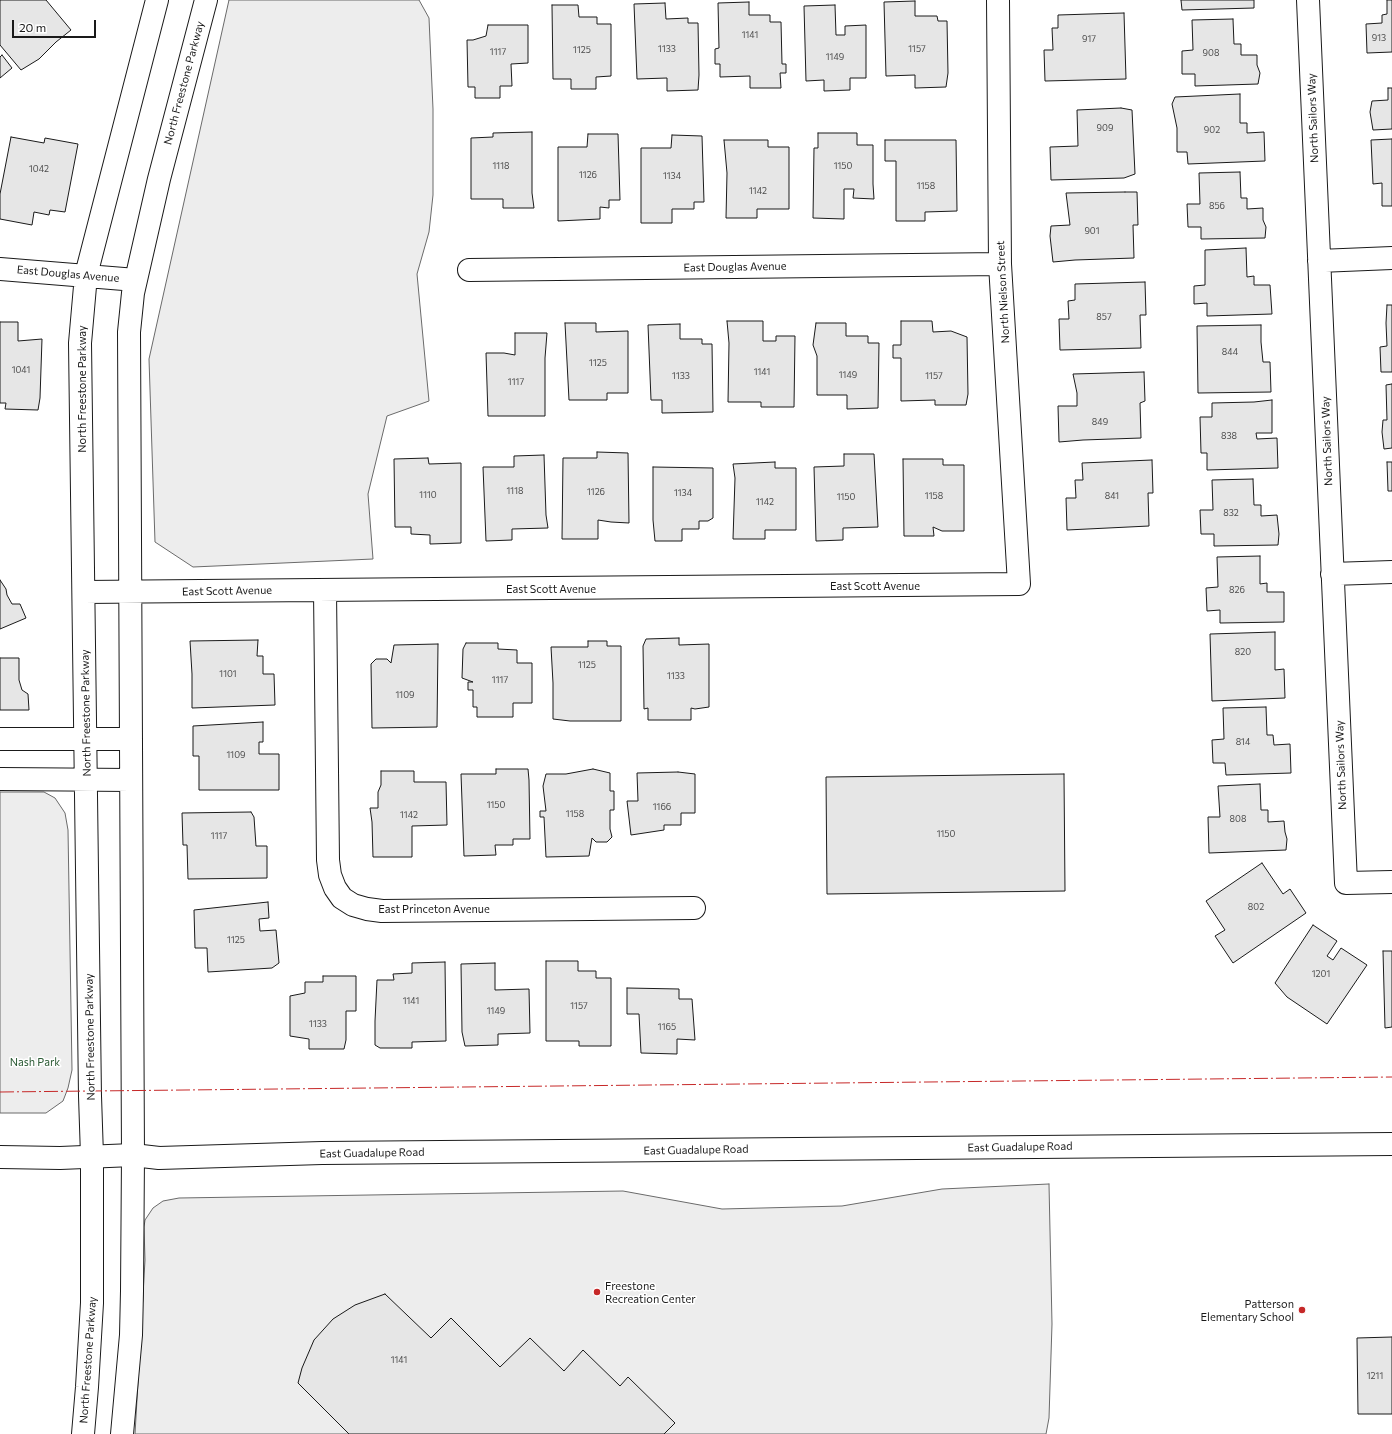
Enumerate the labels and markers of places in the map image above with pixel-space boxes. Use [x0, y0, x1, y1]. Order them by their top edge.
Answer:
place label: Freestone Recreation Center [605, 1279, 696, 1305]
marker: Freestone Recreation Center [592, 1287, 602, 1297]
place label: Patterson Elementary School [1201, 1297, 1294, 1323]
marker: Patterson Elementary School [1297, 1305, 1307, 1315]

